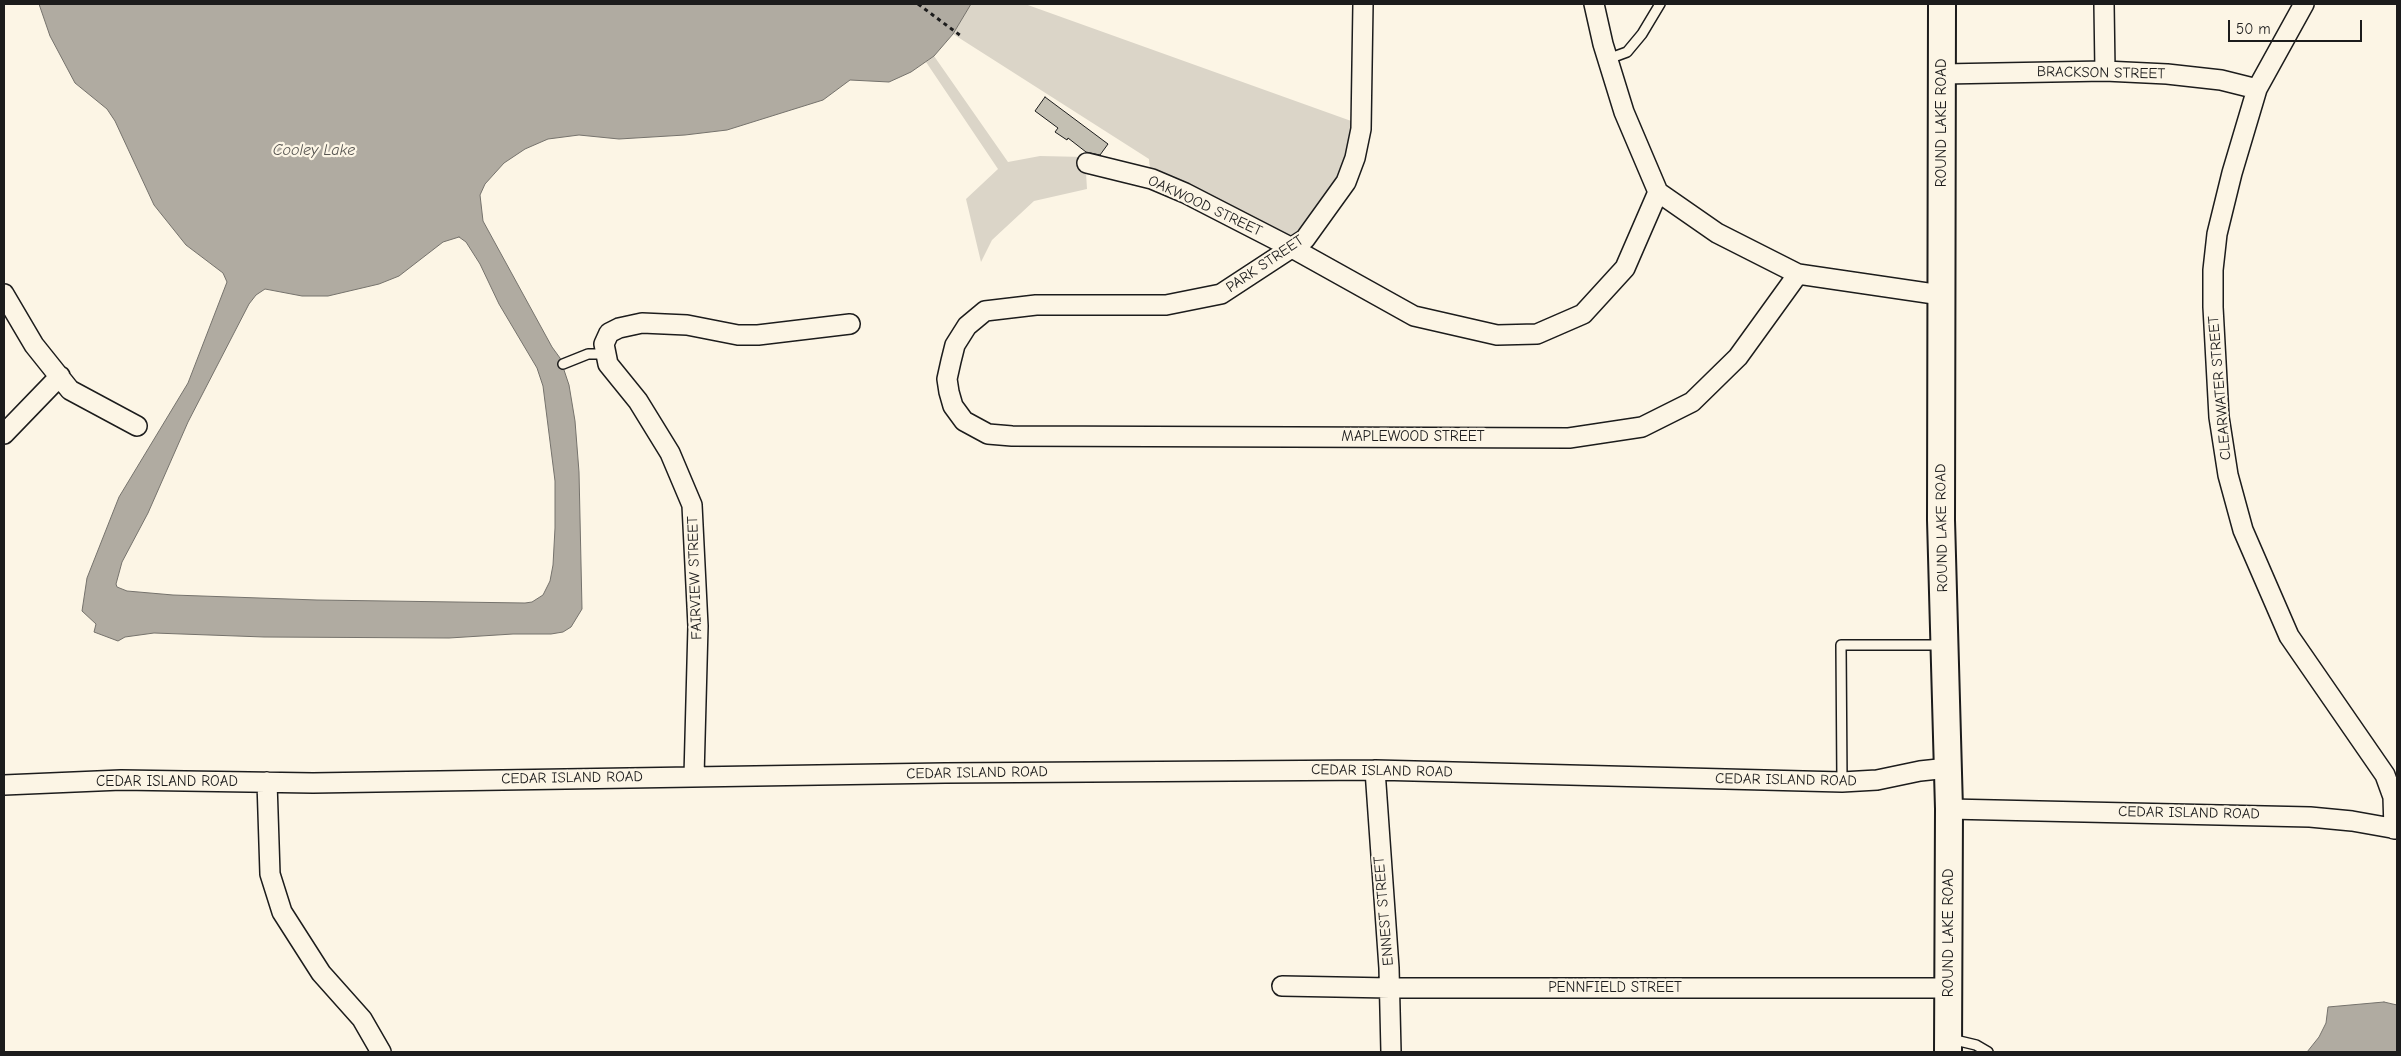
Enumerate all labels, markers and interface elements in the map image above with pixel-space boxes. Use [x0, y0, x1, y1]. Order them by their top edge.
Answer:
scale bar [2231, 10, 2365, 42]
text: 50 m [2236, 20, 2271, 38]
street label: ROUND LAKE ROAD [1933, 59, 1951, 187]
street label: BRACKSON STREET [2037, 63, 2165, 83]
water label: Cooley Lake [273, 140, 355, 160]
street label: OAKWOOD STREET [1145, 172, 1265, 240]
street label: PARK STREET [1223, 231, 1307, 297]
street label: CLEARWATER STREET [2205, 315, 2235, 461]
street label: MAPLEWOOD STREET [1341, 428, 1485, 446]
street label: ROUND LAKE ROAD [1932, 464, 1952, 592]
street label: FAIRVIEW STREET [684, 516, 706, 640]
street label: CEDAR ISLAND ROAD [1311, 761, 1453, 781]
street label: CEDAR ISLAND ROAD [906, 763, 1048, 783]
street label: CEDAR ISLAND ROAD [501, 768, 643, 788]
street label: CEDAR ISLAND ROAD [1715, 770, 1857, 790]
street label: CEDAR ISLAND ROAD [96, 773, 238, 791]
street label: CEDAR ISLAND ROAD [2118, 803, 2260, 823]
street label: ENNEST STREET [1370, 855, 1398, 967]
street label: ROUND LAKE ROAD [1940, 869, 1958, 997]
street label: PENNFIELD STREET [1548, 979, 1682, 997]

